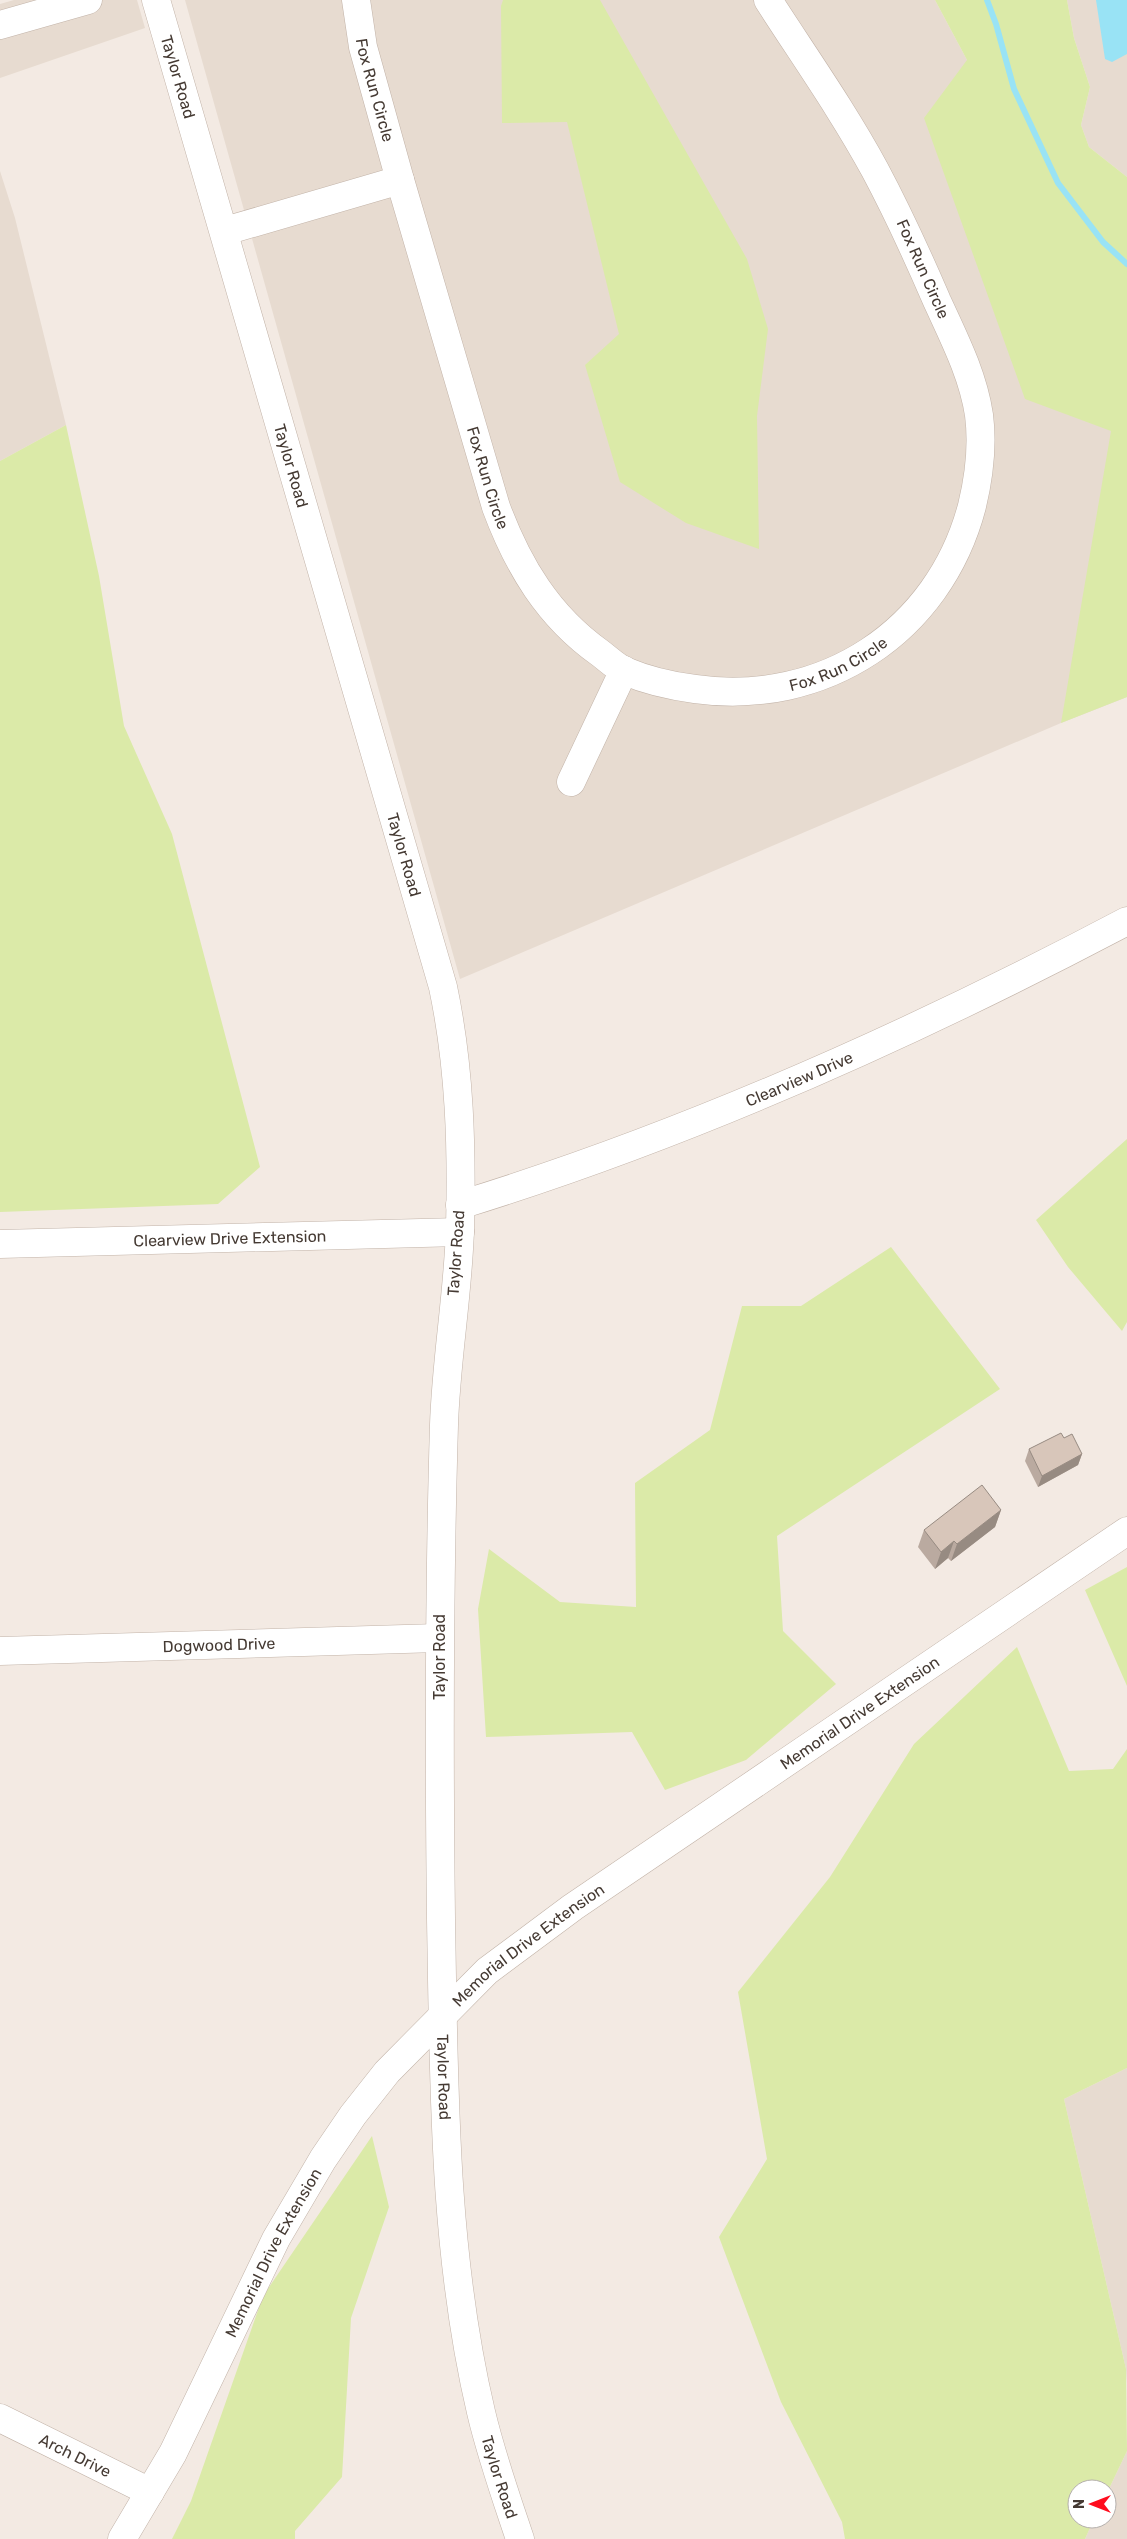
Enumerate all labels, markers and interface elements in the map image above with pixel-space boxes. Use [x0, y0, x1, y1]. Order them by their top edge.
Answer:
street label: Taylor Road [157, 33, 199, 121]
street label: Fox Run Circle [352, 37, 398, 144]
street label: Fox Run Circle [893, 216, 953, 322]
street label: Taylor Road [270, 422, 313, 510]
street label: Fox Run Circle [463, 424, 513, 532]
street label: Fox Run Circle [787, 633, 891, 695]
street label: Taylor Road [383, 811, 426, 899]
street label: Clearview Drive [743, 1047, 856, 1110]
street label: Taylor Road [444, 1209, 468, 1297]
street label: Clearview Drive Extension [133, 1226, 327, 1250]
street label: Taylor Road [430, 1614, 449, 1700]
street label: Dogwood Drive [162, 1633, 276, 1656]
street label: Memorial Drive Extension [776, 1652, 943, 1773]
street label: Memorial Drive Extension [448, 1879, 608, 2010]
street label: Taylor Road [433, 2034, 455, 2121]
street label: Memorial Drive Extension [221, 2165, 325, 2340]
street label: Arch Drive [36, 2429, 114, 2481]
street label: Taylor Road [478, 2433, 522, 2521]
north arrow [1067, 2479, 1117, 2529]
text: N [1071, 2499, 1088, 2509]

